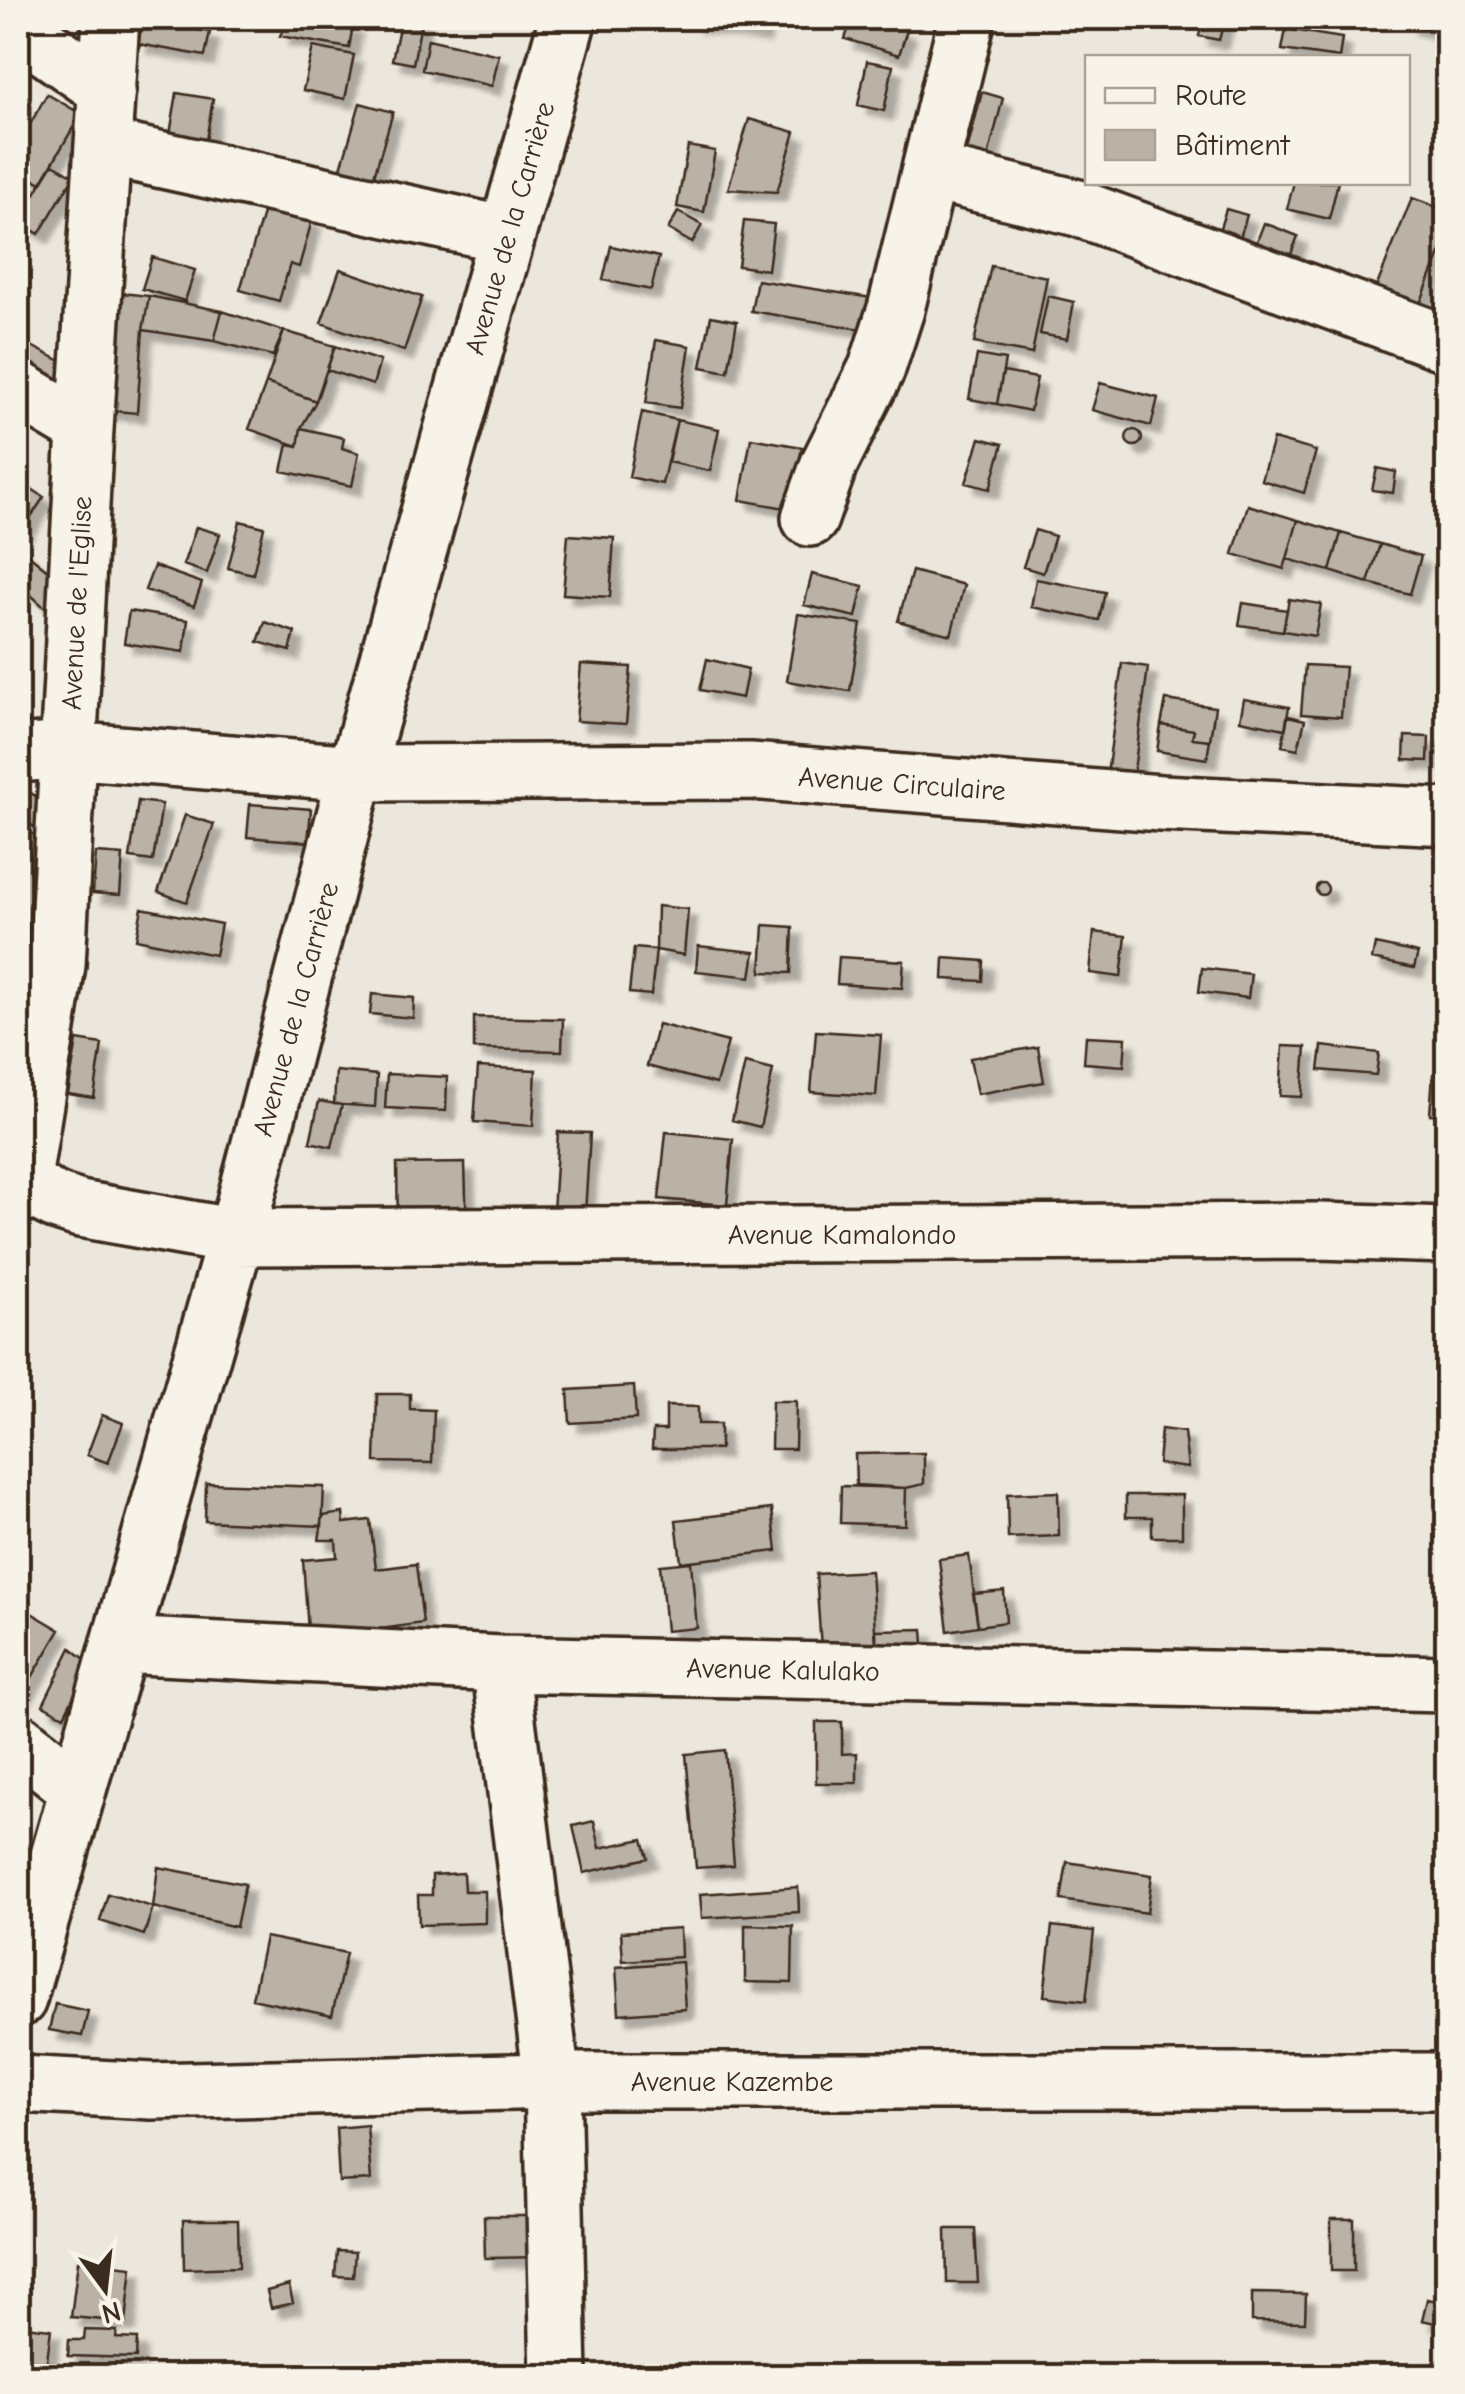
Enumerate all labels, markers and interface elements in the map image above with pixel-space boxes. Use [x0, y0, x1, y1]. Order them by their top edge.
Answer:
legend [1085, 55, 1410, 185]
text: Route [1175, 78, 1246, 113]
street label: Avenue de la Carrière [459, 98, 561, 358]
text: Bâtiment [1175, 128, 1291, 163]
street label: Avenue de l'Eglise [55, 495, 99, 711]
street label: Avenue Circulaire [797, 761, 1007, 807]
street label: Avenue de la Carrière [247, 879, 345, 1140]
street label: Avenue Kamalondo [728, 1219, 956, 1251]
street label: Avenue Kalulako [686, 1652, 880, 1688]
street label: Avenue Kazembe [631, 2066, 833, 2098]
north arrow [55, 2239, 155, 2339]
text: N [98, 2294, 124, 2330]

